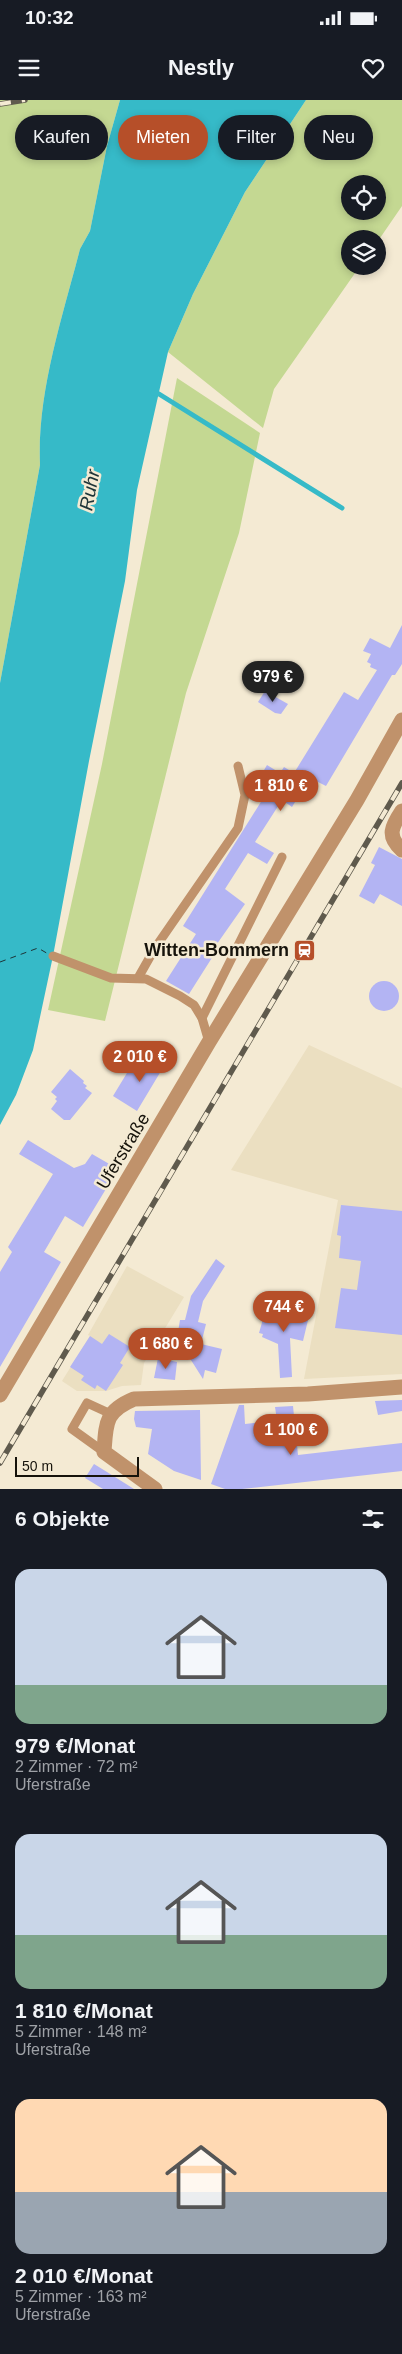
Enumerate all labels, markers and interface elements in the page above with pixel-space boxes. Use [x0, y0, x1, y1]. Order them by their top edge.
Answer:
text: 10:32 [25, 7, 74, 28]
icon: menu [15, 54, 43, 82]
icon: heart [359, 54, 387, 82]
text: Nestly [168, 55, 234, 80]
chip: Kaufen [15, 115, 108, 160]
chip: Mieten [118, 115, 208, 160]
chip: Filter [218, 115, 294, 160]
chip: Neu [304, 115, 373, 160]
map controls [341, 175, 386, 275]
button: locate [341, 175, 386, 220]
button: layers [341, 230, 386, 275]
water label: Ruhr [75, 467, 104, 512]
pin: 979 € [238, 660, 308, 703]
text: 979 € [253, 668, 293, 685]
pin: 1 810 € [235, 770, 327, 812]
text: 1 810 € [254, 777, 308, 794]
station icon: Witten-Bommern [293, 938, 317, 962]
place label: Witten-Bommern [144, 940, 289, 960]
pin: 2 010 € [94, 1040, 186, 1083]
text: 2 010 € [113, 1048, 167, 1065]
street label: Uferstraße [93, 1109, 153, 1193]
pin: 744 € [249, 1290, 319, 1333]
text: 744 € [264, 1298, 304, 1315]
pin: 1 680 € [120, 1328, 212, 1370]
text: 1 680 € [139, 1335, 193, 1352]
pin: 1 100 € [245, 1414, 337, 1456]
text: 1 100 € [264, 1421, 318, 1438]
scale bar [15, 1454, 139, 1477]
text: 50 m [22, 1458, 53, 1474]
icon: filters [359, 1505, 387, 1533]
text: 6 Objekte [15, 1507, 110, 1530]
icon: home [156, 1602, 246, 1692]
text: 979 €/Monat [15, 1734, 135, 1757]
text: 2 Zimmer · 72 m² [15, 1758, 138, 1775]
text: Uferstraße [15, 1776, 91, 1793]
icon: home [156, 1867, 246, 1957]
text: 1 810 €/Monat [15, 1999, 153, 2022]
text: 5 Zimmer · 148 m² [15, 2023, 147, 2040]
text: Uferstraße [15, 2041, 91, 2058]
icon: home [156, 2132, 246, 2222]
text: 2 010 €/Monat [15, 2264, 153, 2287]
text: 5 Zimmer · 163 m² [15, 2288, 147, 2305]
text: Uferstraße [15, 2306, 91, 2323]

